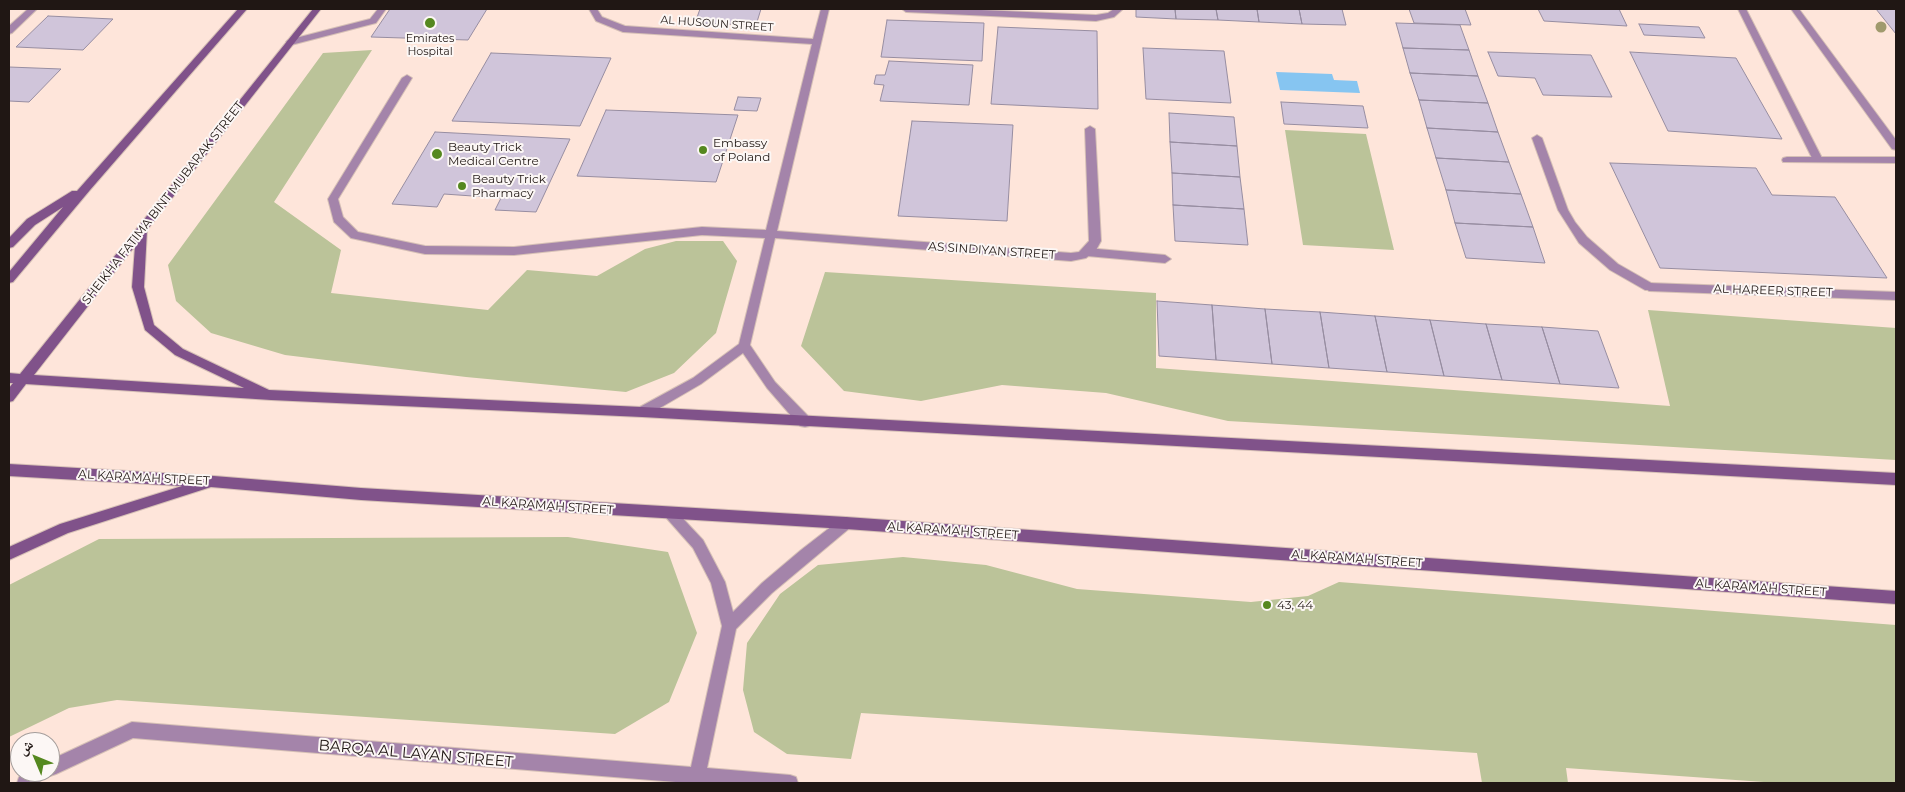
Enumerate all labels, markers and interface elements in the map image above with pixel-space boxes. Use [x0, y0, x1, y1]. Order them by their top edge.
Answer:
street label: AL HUSOUN STREET [660, 13, 774, 35]
marker: Emirates Hospital [423, 16, 437, 30]
place label: Emirates Hospital [406, 32, 454, 58]
street label: SHEIKHA FATIMA BINT MUBARAK STREET [79, 99, 247, 307]
place label: Embassy of Poland [713, 136, 770, 164]
place label: Beauty Trick Medical Centre [448, 140, 539, 168]
marker: Embassy of Poland [697, 144, 709, 156]
marker: Beauty Trick Medical Centre [430, 147, 444, 161]
place label: Beauty Trick Pharmacy [472, 172, 546, 200]
marker: Beauty Trick Pharmacy [456, 180, 468, 192]
street label: AS SINDIYAN STREET [928, 239, 1056, 263]
street label: AL HAREER STREET [1713, 282, 1833, 300]
street label: AL KARAMAH STREET [78, 467, 210, 489]
street label: AL KARAMAH STREET [482, 494, 614, 518]
street label: AL KARAMAH STREET [887, 519, 1019, 543]
street label: AL KARAMAH STREET [1291, 547, 1423, 571]
street label: AL KARAMAH STREET [1695, 576, 1827, 600]
place label: 43, 44 [1277, 598, 1313, 612]
marker: 43, 44 [1261, 599, 1273, 611]
north arrow [10, 732, 60, 782]
text: ش [13, 735, 37, 759]
street label: BARQA AL LAYAN STREET [318, 737, 514, 771]

